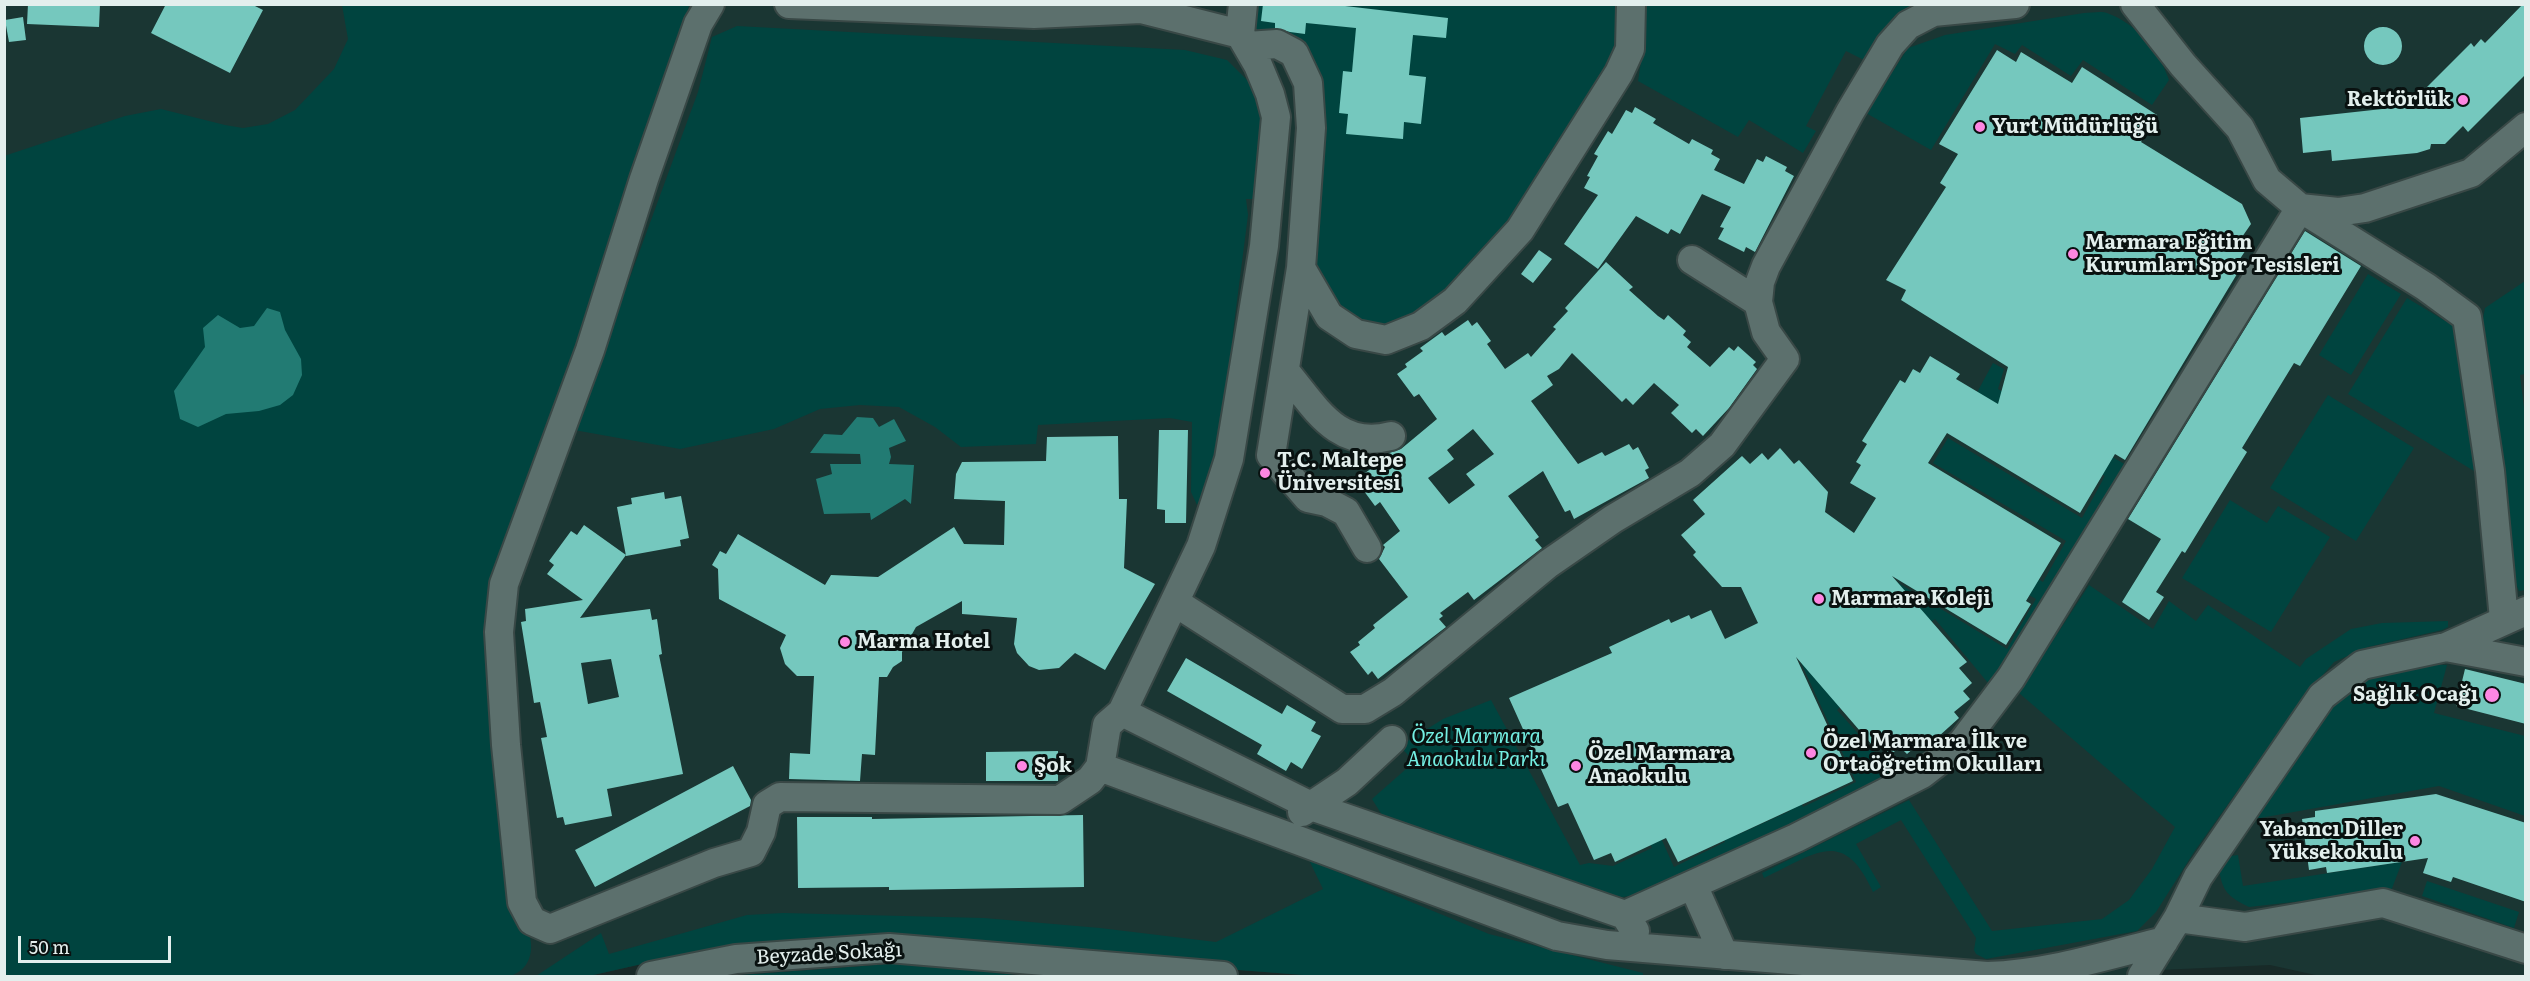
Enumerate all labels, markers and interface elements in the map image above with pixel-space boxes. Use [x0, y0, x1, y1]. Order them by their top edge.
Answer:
place label: Rektörlük [2347, 88, 2451, 112]
marker: Rektörlük [2456, 93, 2470, 107]
place label: Yurt Müdürlüğü [1992, 115, 2158, 139]
marker: Yurt Müdürlüğü [1973, 120, 1987, 134]
place label: Marmara Eğitim Kurumları Spor Tesisleri [2085, 231, 2340, 278]
marker: Marmara Eğitim Kurumları Spor Tesisleri [2066, 247, 2080, 261]
place label: T.C. Maltepe Üniversitesi [1277, 449, 1403, 496]
marker: T.C. Maltepe Üniversitesi [1258, 466, 1272, 480]
place label: Marmara Koleji [1831, 587, 1990, 611]
marker: Marmara Koleji [1812, 592, 1826, 606]
place label: Marma Hotel [857, 630, 990, 654]
marker: Marma Hotel [838, 635, 852, 649]
place label: Sağlık Ocağı [2353, 683, 2478, 707]
marker: Sağlık Ocağı [2483, 686, 2501, 704]
park label: Özel Marmara Anaokulu Parkı [1406, 725, 1546, 772]
place label: Özel Marmara İlk ve Ortaöğretim Okulları [1823, 730, 2042, 777]
place label: Özel Marmara Anaokulu [1588, 742, 1732, 789]
marker: Özel Marmara İlk ve Ortaöğretim Okulları [1804, 746, 1818, 760]
place label: Şok [1034, 754, 1072, 778]
marker: Şok [1015, 759, 1029, 773]
marker: Özel Marmara Anaokulu [1569, 759, 1583, 773]
place label: Yabancı Diller Yüksekokulu [2260, 818, 2403, 865]
marker: Yabancı Diller Yüksekokulu [2408, 834, 2422, 848]
scale bar [21, 924, 174, 962]
text: 50 m [29, 933, 70, 960]
street label: Beyzade Sokağı [756, 938, 902, 970]

